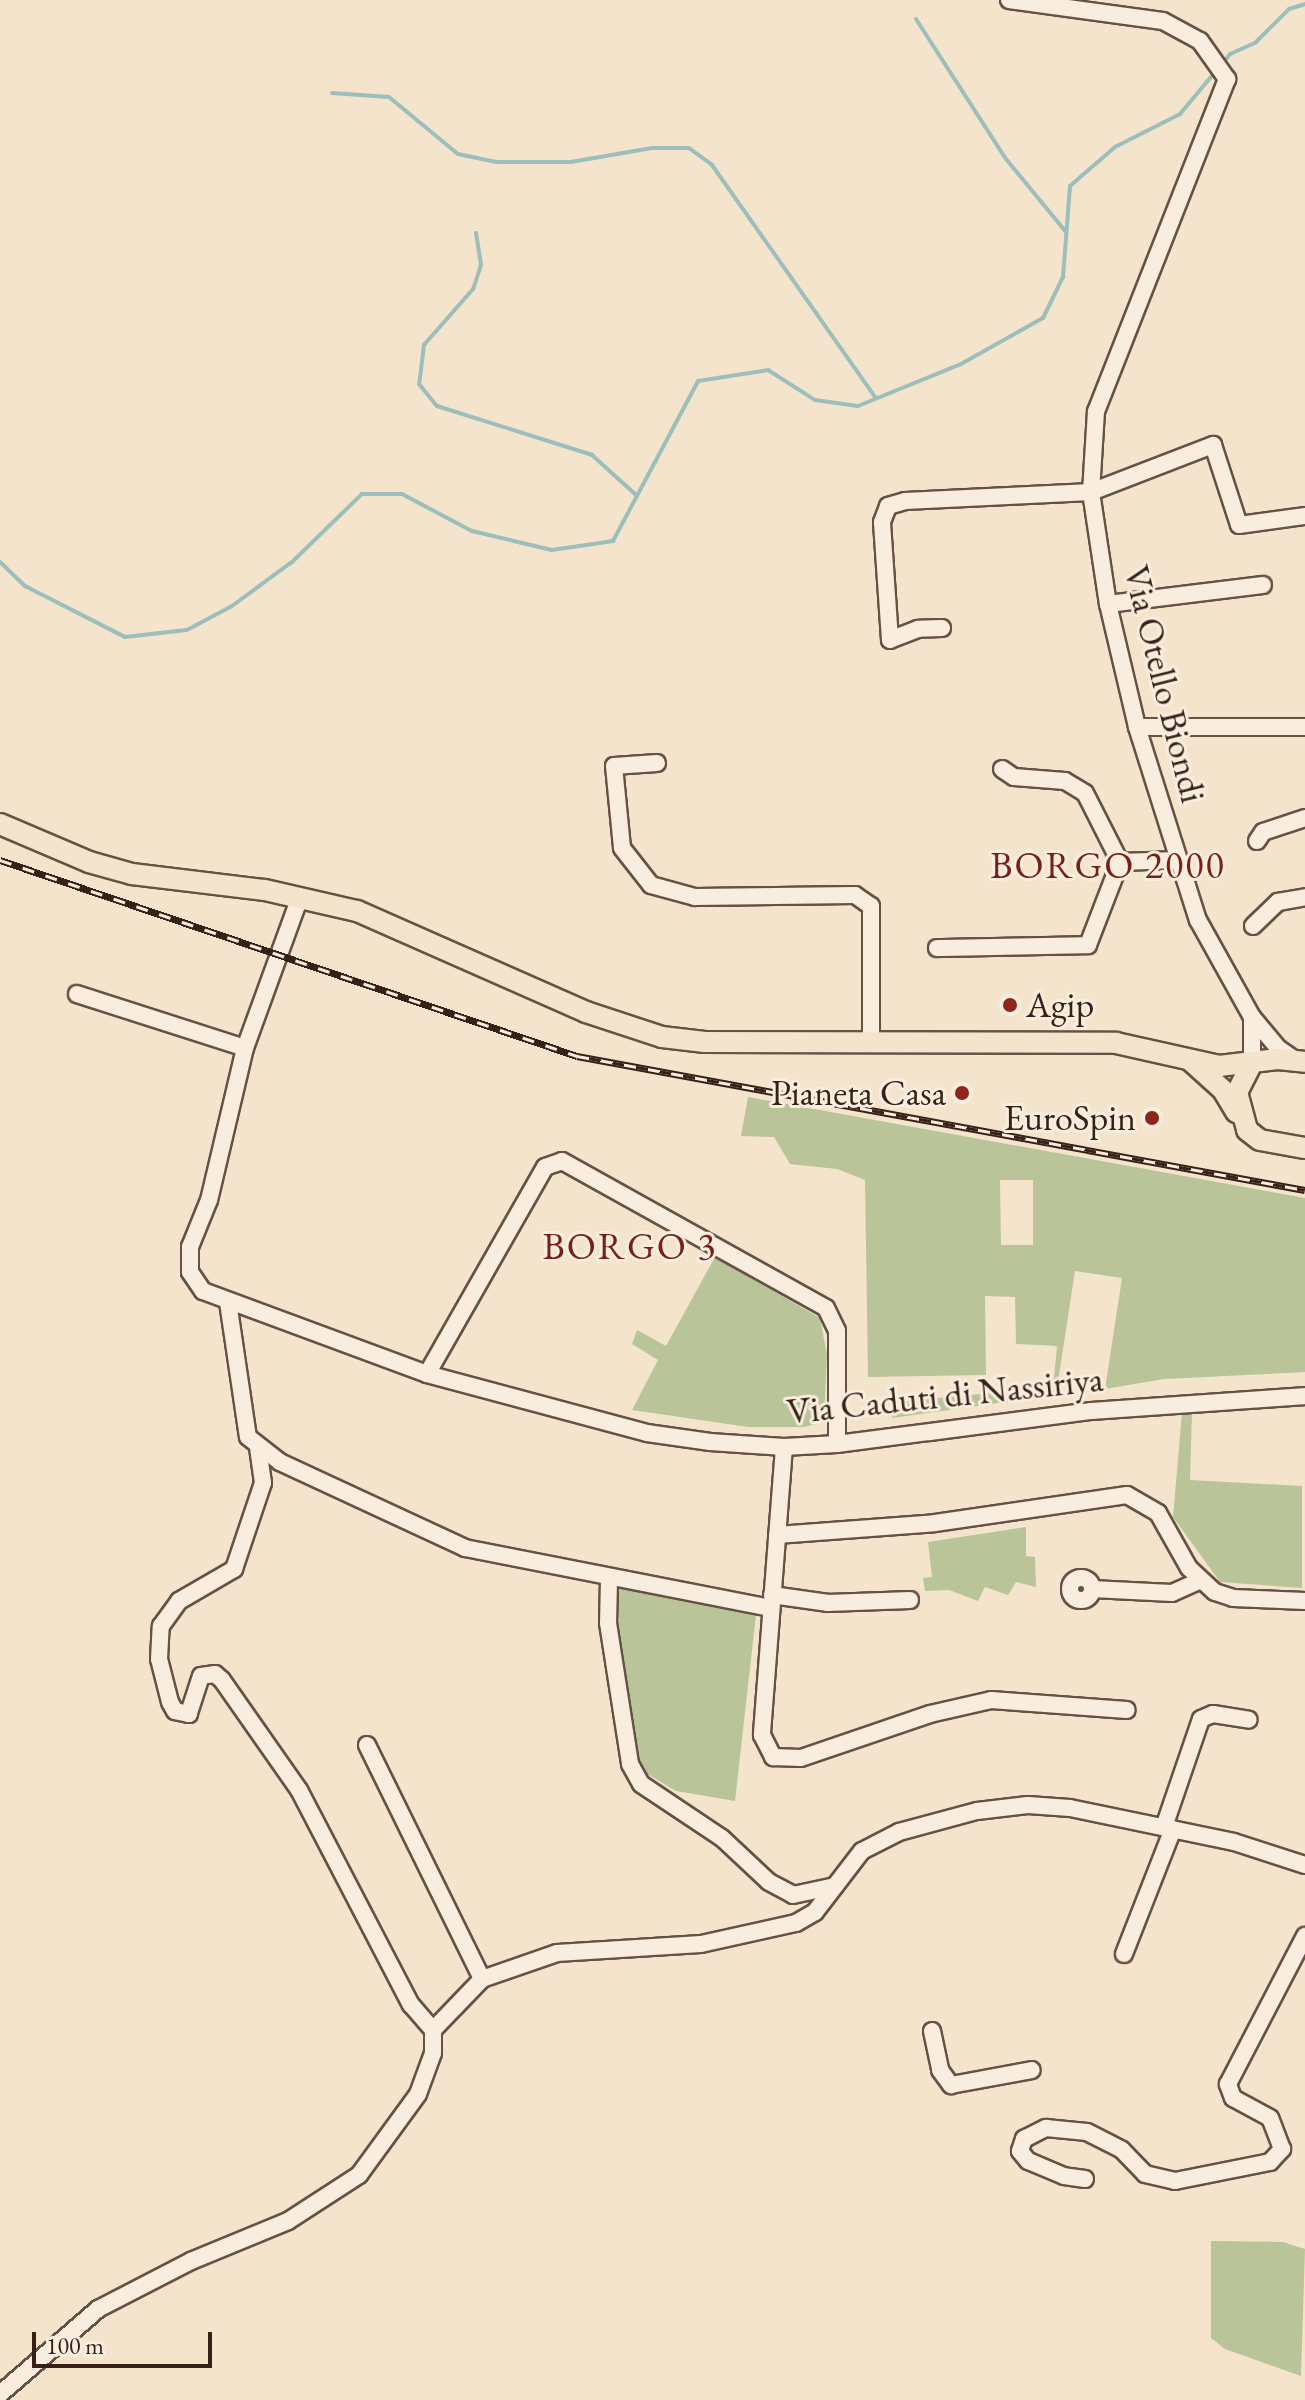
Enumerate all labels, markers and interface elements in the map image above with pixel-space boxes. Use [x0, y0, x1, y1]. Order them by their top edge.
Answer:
street label: Via Otello Biondi [1115, 561, 1215, 807]
district label: BORGO 2000 [990, 842, 1226, 888]
place label: Agip [1026, 983, 1094, 1027]
marker: Agip [1001, 996, 1019, 1014]
place label: Pianeta Casa [771, 1071, 946, 1115]
marker: Pianeta Casa [953, 1084, 971, 1102]
place label: EuroSpin [1004, 1096, 1136, 1140]
marker: EuroSpin [1143, 1109, 1161, 1127]
district label: BORGO 3 [543, 1223, 717, 1269]
street label: Via Caduti di Nassiriya [785, 1357, 1105, 1433]
scale bar [36, 2316, 216, 2366]
text: 100 m [46, 2330, 104, 2361]

